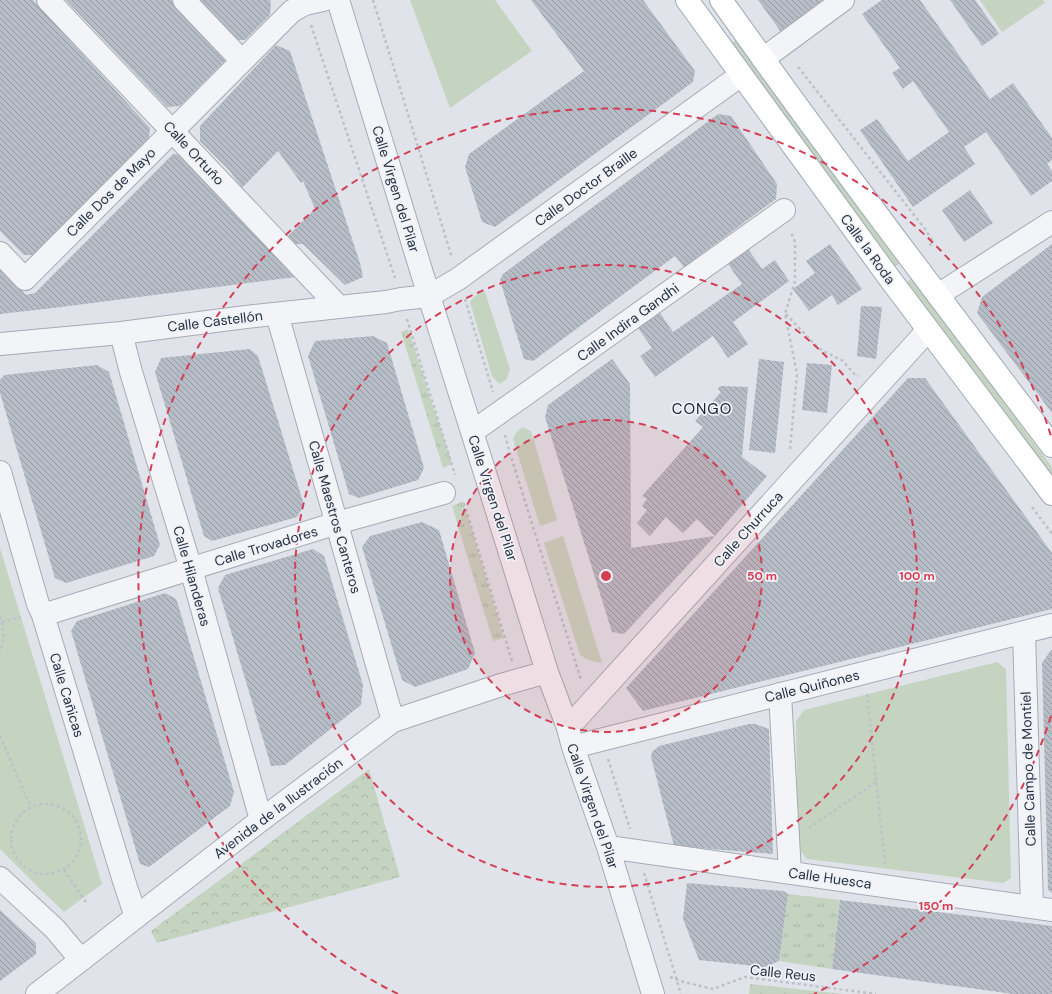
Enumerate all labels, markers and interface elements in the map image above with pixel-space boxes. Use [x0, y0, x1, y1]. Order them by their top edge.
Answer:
street label: Calle Ortuño [160, 117, 228, 189]
street label: Calle Virgen del Pilar [368, 123, 424, 255]
street label: Calle Dos de Mayo [62, 143, 160, 241]
street label: Calle Doctor Braille [531, 144, 641, 230]
street label: Calle la Roda [836, 210, 900, 288]
street label: Calle Indira Gandhi [573, 279, 683, 365]
street label: Calle Castellón [166, 306, 264, 336]
district label: CONGO [672, 399, 732, 419]
street label: Calle Virgen del Pilar [464, 433, 522, 563]
street label: Calle Maestros Canteros [305, 438, 365, 596]
street label: Calle Churruca [709, 487, 787, 571]
street label: Calle Trovadores [212, 522, 320, 570]
street label: Calle Hilanderas [169, 524, 215, 628]
text: 50 m [747, 568, 777, 584]
text: 100 m [899, 568, 935, 584]
centre of rings [599, 569, 613, 583]
street label: Calle Cañicas [46, 651, 88, 739]
street label: Calle Quiñones [763, 666, 861, 706]
street label: Calle Campo de Montiel [1016, 691, 1040, 847]
street label: Calle Virgen del Pilar [563, 741, 623, 871]
street label: Avenida de la Ilustración [210, 754, 346, 862]
street label: Calle Huesca [787, 863, 873, 893]
text: 150 m [919, 898, 953, 914]
street label: Calle Reus [749, 961, 817, 985]

